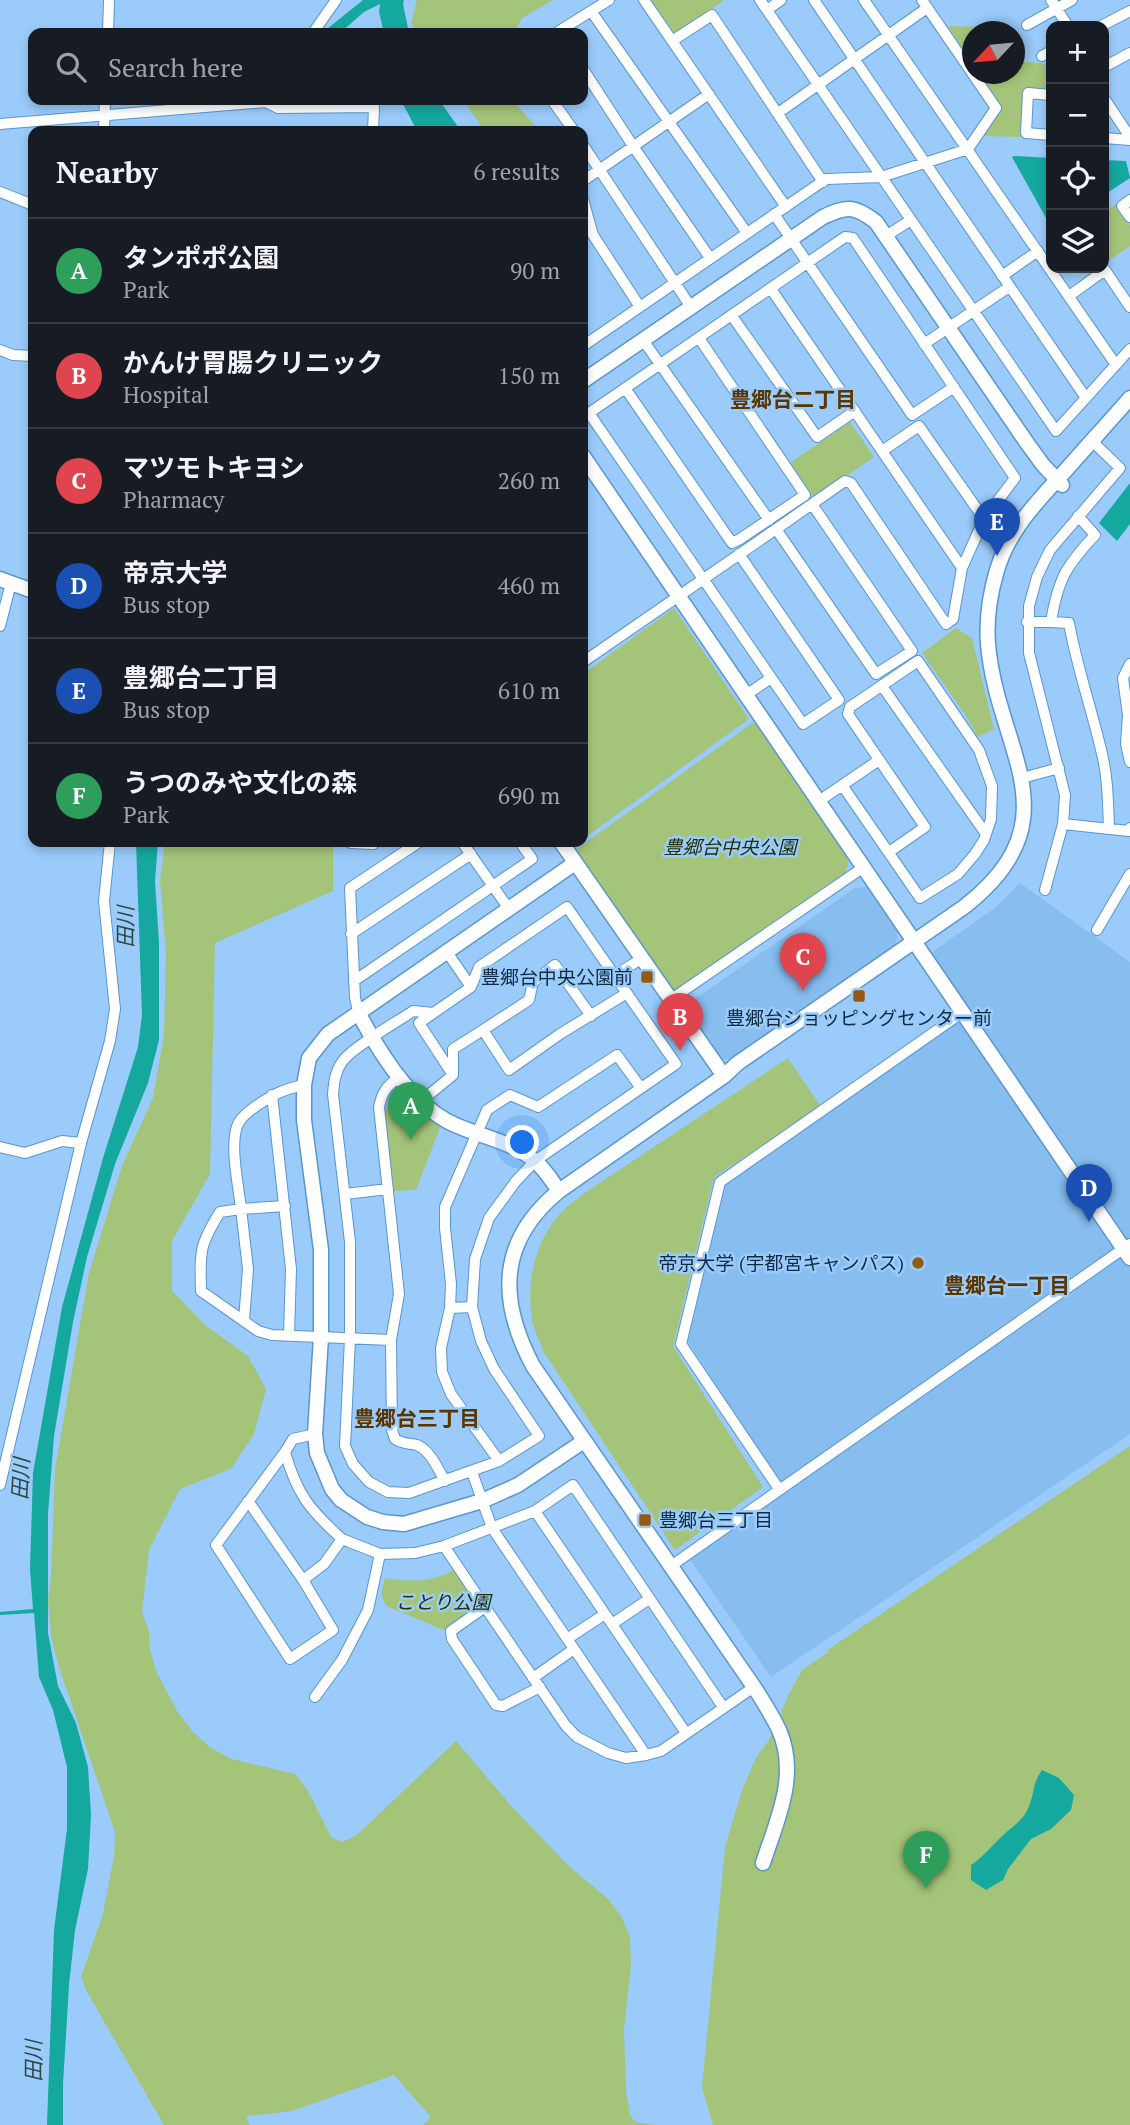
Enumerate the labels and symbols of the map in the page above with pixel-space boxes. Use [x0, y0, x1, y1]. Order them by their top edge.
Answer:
north arrow [962, 21, 1025, 84]
district label: 豊郷台二丁目 [730, 385, 856, 413]
pin: E [974, 498, 1020, 556]
park label: 豊郷台中央公園 [663, 834, 799, 859]
water label: 田川 [111, 904, 139, 948]
pin: C [780, 933, 826, 991]
place label: 豊郷台中央公園前 [481, 964, 633, 989]
marker: 豊郷台中央公園前 [639, 969, 655, 985]
marker: 豊郷台ショッピングセンター前 [851, 988, 867, 1004]
pin: B [657, 993, 703, 1051]
place label: 豊郷台ショッピングセンター前 [726, 1005, 992, 1030]
pin: A [388, 1082, 434, 1140]
your location [505, 1125, 539, 1159]
pin: D [1066, 1164, 1112, 1222]
place label: 帝京大学 (宇都宮キャンパス) [658, 1250, 904, 1275]
marker: 帝京大学 (宇都宮キャンパス) [910, 1255, 926, 1271]
district label: 豊郷台一丁目 [944, 1271, 1070, 1299]
district label: 豊郷台三丁目 [354, 1404, 480, 1432]
water label: 田川 [5, 1455, 35, 1501]
place label: 豊郷台三丁目 [659, 1507, 773, 1532]
marker: 豊郷台三丁目 [637, 1512, 653, 1528]
park label: ことり公園 [395, 1589, 493, 1614]
pin: F [903, 1831, 949, 1889]
water label: 田川 [19, 2038, 47, 2082]

